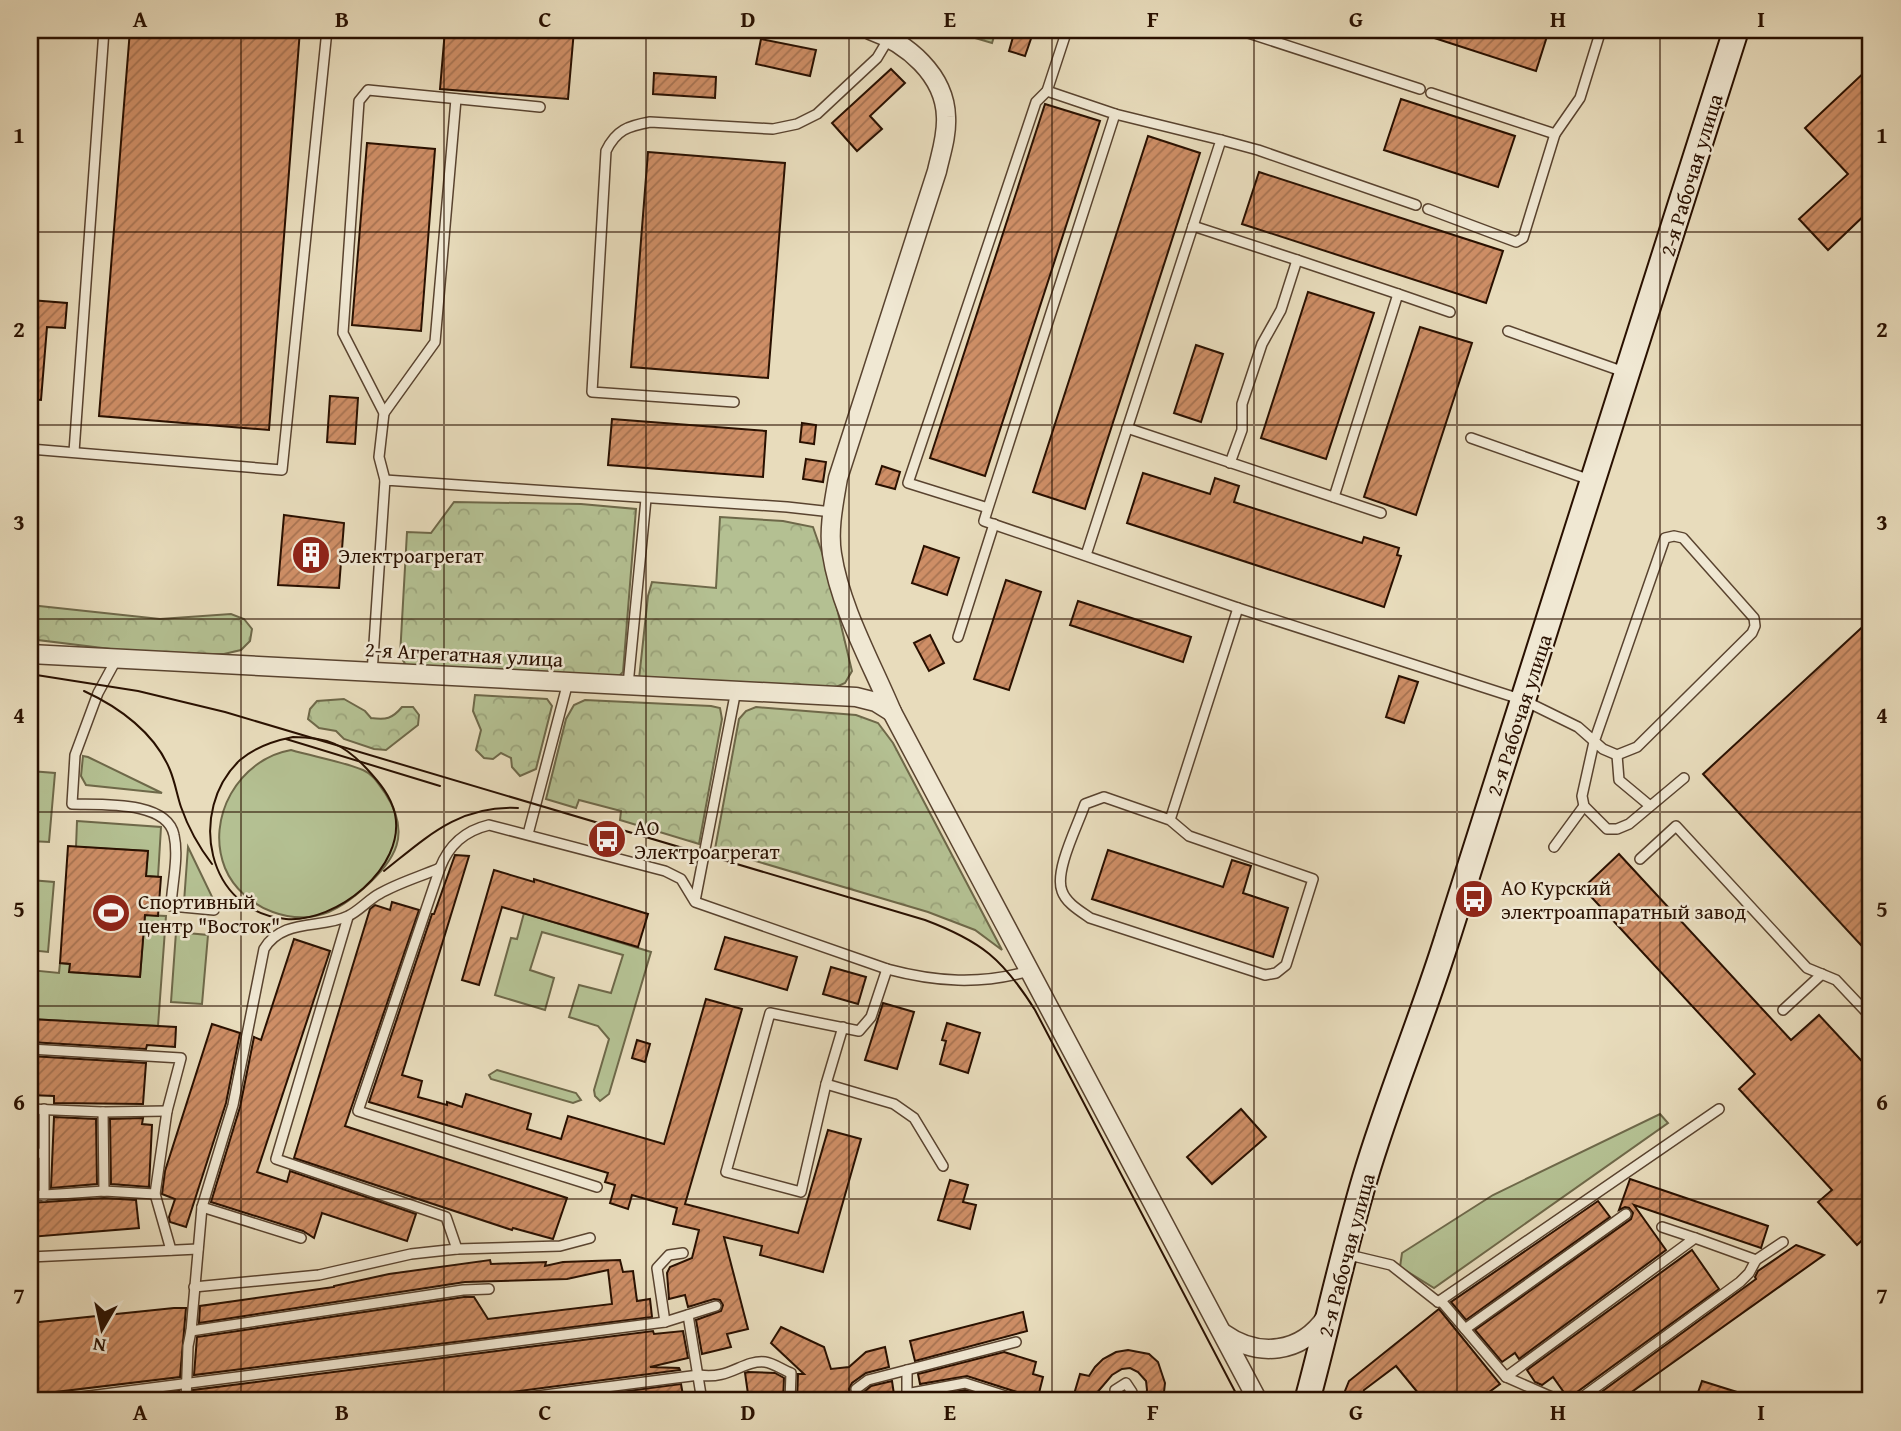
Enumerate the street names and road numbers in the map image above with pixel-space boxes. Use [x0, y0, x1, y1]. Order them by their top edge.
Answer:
street label: 2-я Рабочая улица [1652, 90, 1730, 260]
street label: 2-я Рабочая улица [1478, 630, 1560, 800]
street label: 2-я Агрегатная улица [364, 633, 564, 675]
street label: 2-я Рабочая улица [1309, 1170, 1383, 1340]

